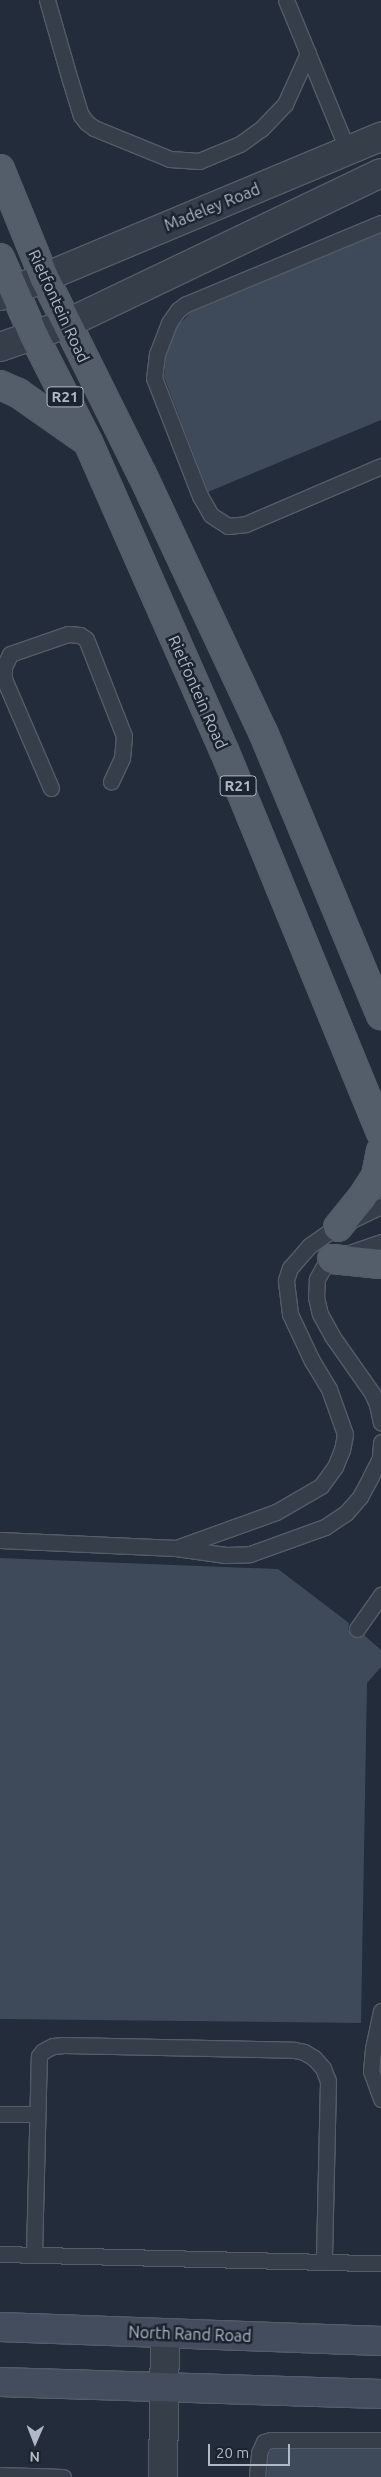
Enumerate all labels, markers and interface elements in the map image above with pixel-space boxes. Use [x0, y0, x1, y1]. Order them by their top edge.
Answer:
street label: Madeley Road [161, 179, 263, 235]
street label: Rietfontein Road [24, 247, 94, 365]
road number: R21 [46, 384, 84, 410]
street label: Rietfontein Road [164, 632, 232, 752]
road number: R21 [219, 774, 257, 798]
street label: North Rand Road [128, 2322, 252, 2346]
north arrow [10, 2417, 60, 2467]
scale bar [211, 2434, 294, 2466]
text: 20 m [216, 2444, 249, 2461]
text: N [29, 2449, 40, 2465]

